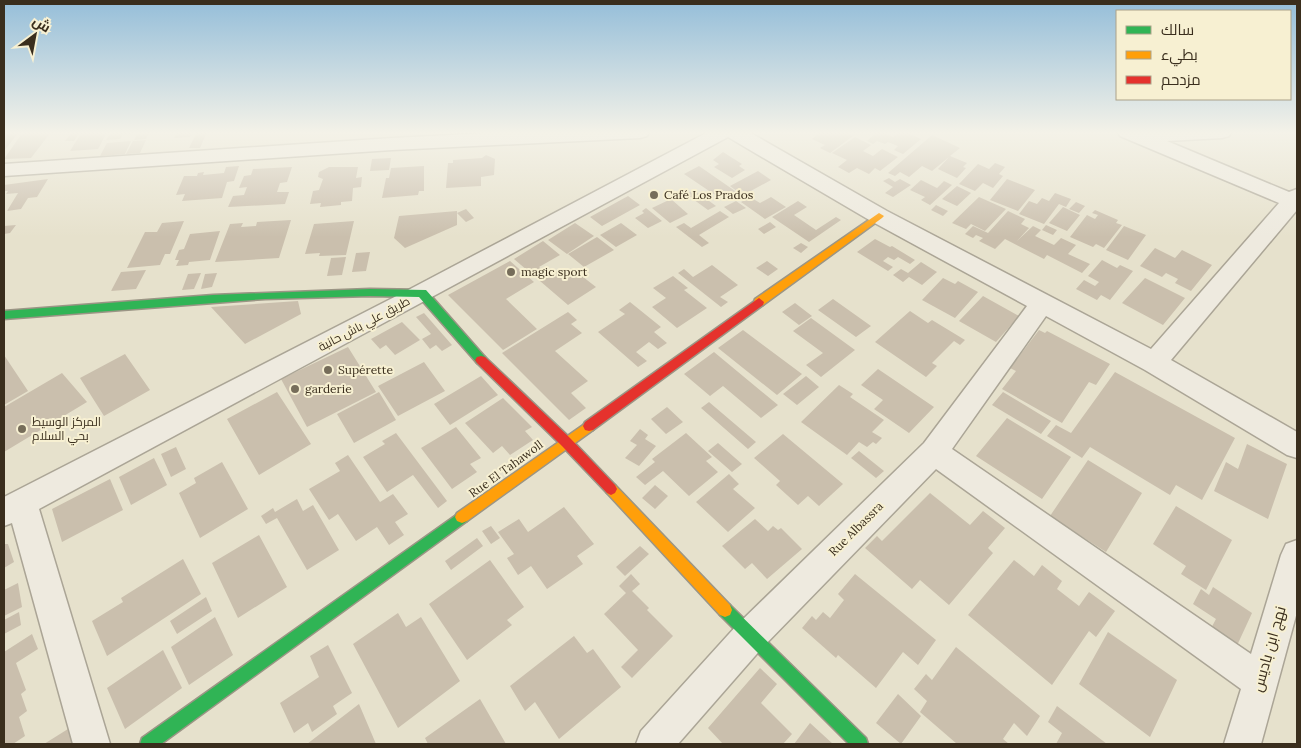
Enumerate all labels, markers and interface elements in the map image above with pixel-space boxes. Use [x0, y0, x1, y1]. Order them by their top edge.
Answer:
north arrow [10, 10, 60, 60]
legend [1116, 10, 1291, 100]
text: ش [30, 12, 54, 36]
text: سالك [1161, 20, 1194, 39]
text: بطيء [1161, 45, 1198, 67]
text: مزدحم [1161, 70, 1201, 90]
place label: Café Los Prados [664, 187, 754, 202]
marker: Café Los Prados [648, 189, 660, 201]
place label: magic sport [521, 264, 588, 279]
marker: magic sport [505, 266, 517, 278]
street label: طريق علي باش حانبة [315, 293, 414, 357]
place label: Supérette [338, 362, 394, 377]
marker: Supérette [322, 364, 334, 376]
place label: garderie [305, 381, 352, 396]
marker: garderie [289, 383, 301, 395]
place label: المركز الوسيط بحي السلام [32, 414, 101, 446]
marker: المركز الوسيط بحي السلام [16, 423, 28, 435]
street label: Rue El Tahawoll [466, 437, 546, 501]
street label: Rue Albassra [825, 498, 886, 559]
street label: نهج ابن باديس [1247, 604, 1292, 694]

